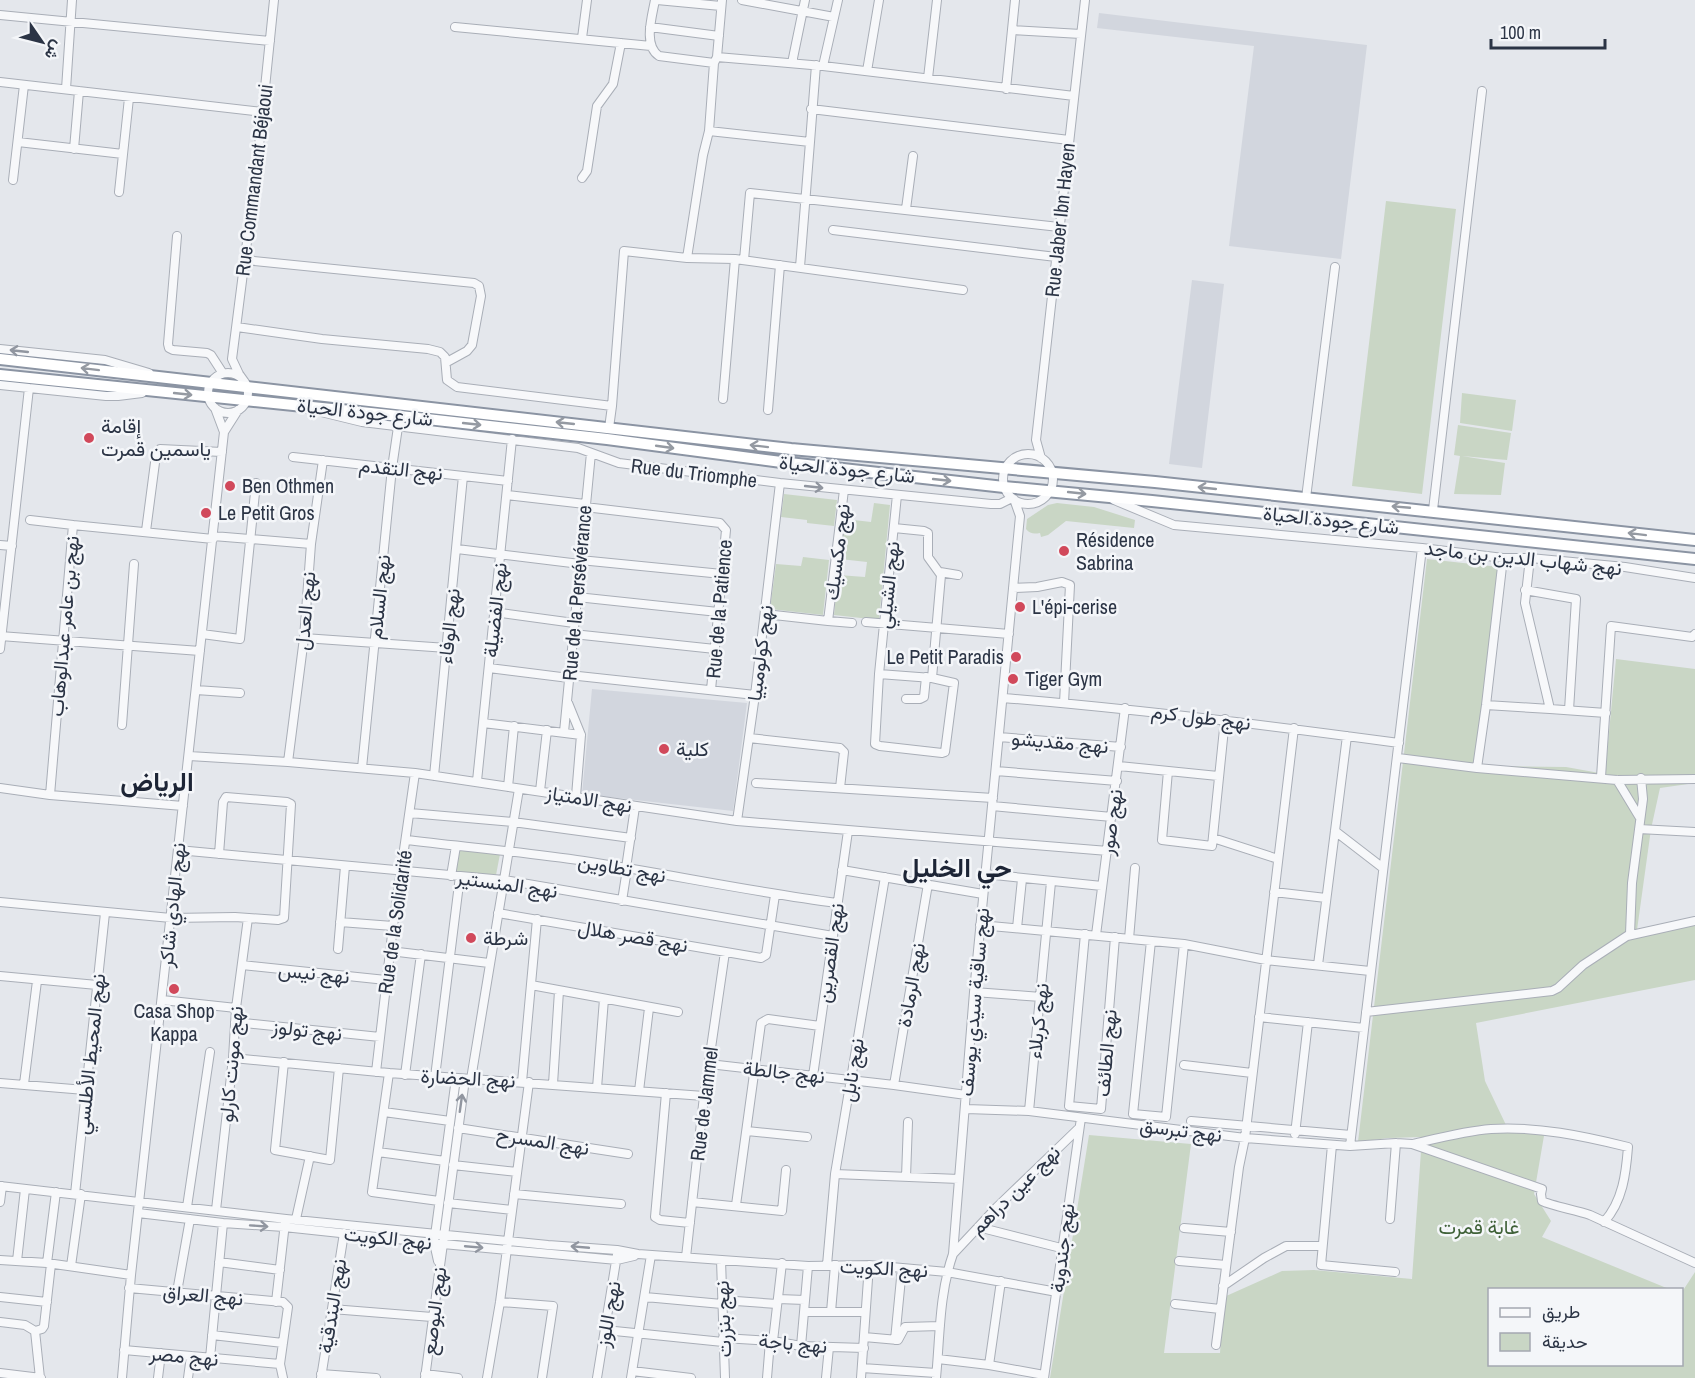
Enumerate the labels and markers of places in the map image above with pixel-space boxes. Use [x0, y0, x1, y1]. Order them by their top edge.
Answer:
place label: إقامة ياسمين قمرت [101, 412, 211, 462]
marker: إقامة ياسمين قمرت [82, 431, 96, 445]
place label: Ben Othmen [242, 472, 334, 499]
marker: Ben Othmen [223, 479, 237, 493]
place label: Le Petit Gros [218, 499, 315, 526]
marker: Le Petit Gros [199, 506, 213, 520]
place label: Résidence Sabrina [1076, 526, 1154, 576]
marker: Résidence Sabrina [1057, 544, 1071, 558]
place label: L'épi-cerise [1032, 593, 1117, 620]
marker: L'épi-cerise [1013, 600, 1027, 614]
place label: Le Petit Paradis [886, 643, 1004, 670]
marker: Le Petit Paradis [1009, 650, 1023, 664]
place label: Tiger Gym [1025, 665, 1102, 692]
marker: Tiger Gym [1006, 672, 1020, 686]
place label: كلية [676, 735, 709, 762]
marker: كلية [657, 742, 671, 756]
place label: شرطة [483, 924, 528, 951]
marker: شرطة [464, 931, 478, 945]
marker: Casa Shop Kappa [167, 982, 181, 996]
place label: Casa Shop Kappa [133, 997, 215, 1047]

